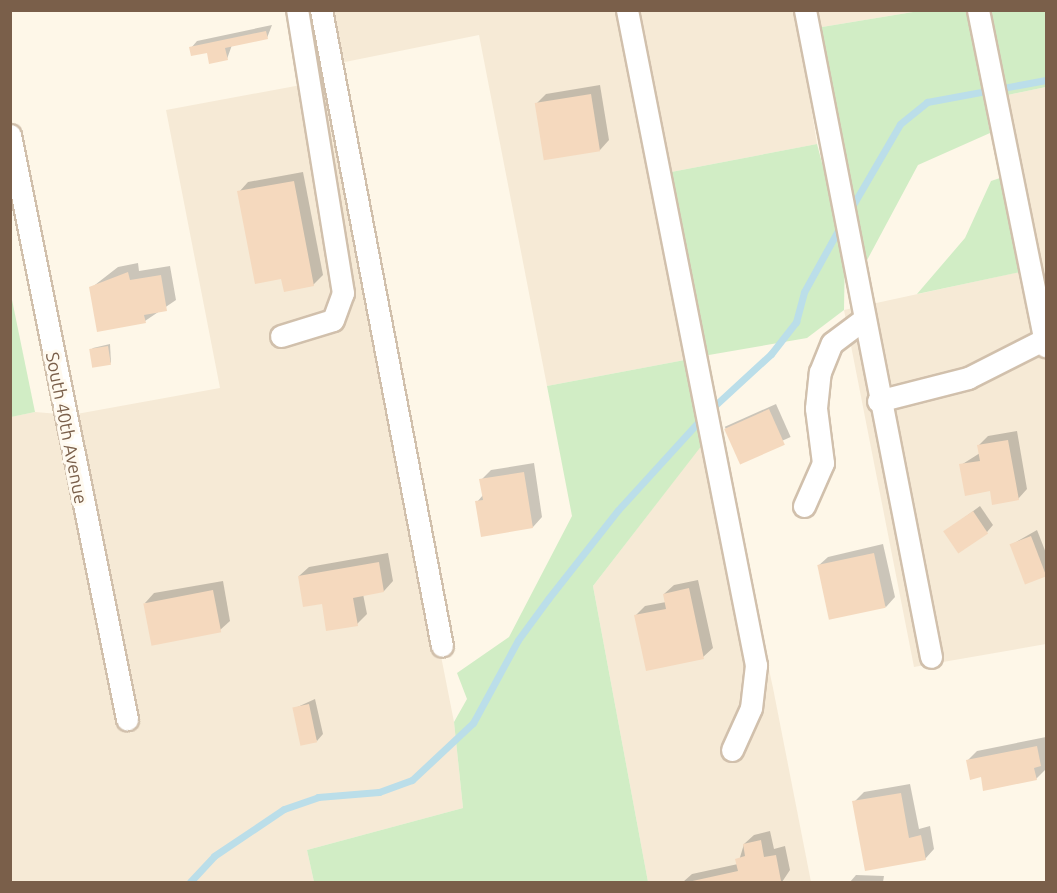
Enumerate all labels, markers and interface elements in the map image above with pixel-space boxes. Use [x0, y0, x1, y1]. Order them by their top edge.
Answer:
street label: South 40th Avenue [42, 350, 92, 506]

